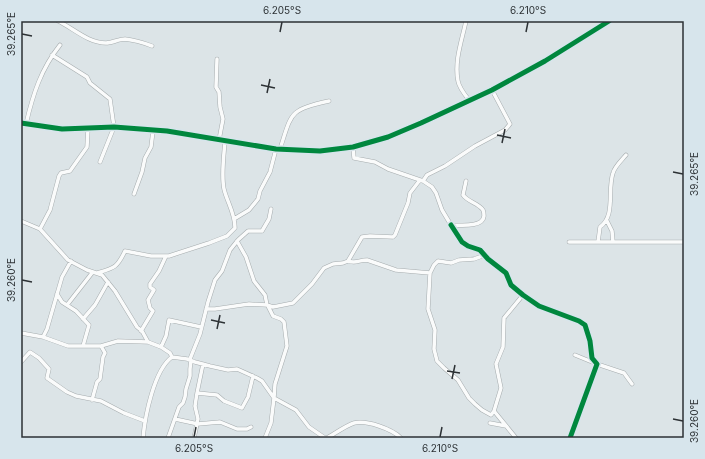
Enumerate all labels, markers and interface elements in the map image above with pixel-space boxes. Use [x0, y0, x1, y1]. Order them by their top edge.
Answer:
text: 6.205°S [263, 4, 301, 16]
text: 6.210°S [510, 4, 546, 16]
text: 39.265°E [5, 12, 17, 56]
text: 39.265°E [688, 152, 700, 196]
text: 39.260°E [5, 258, 17, 302]
text: 39.260°E [688, 399, 700, 443]
text: 6.205°S [175, 442, 213, 454]
text: 6.210°S [422, 442, 458, 454]

